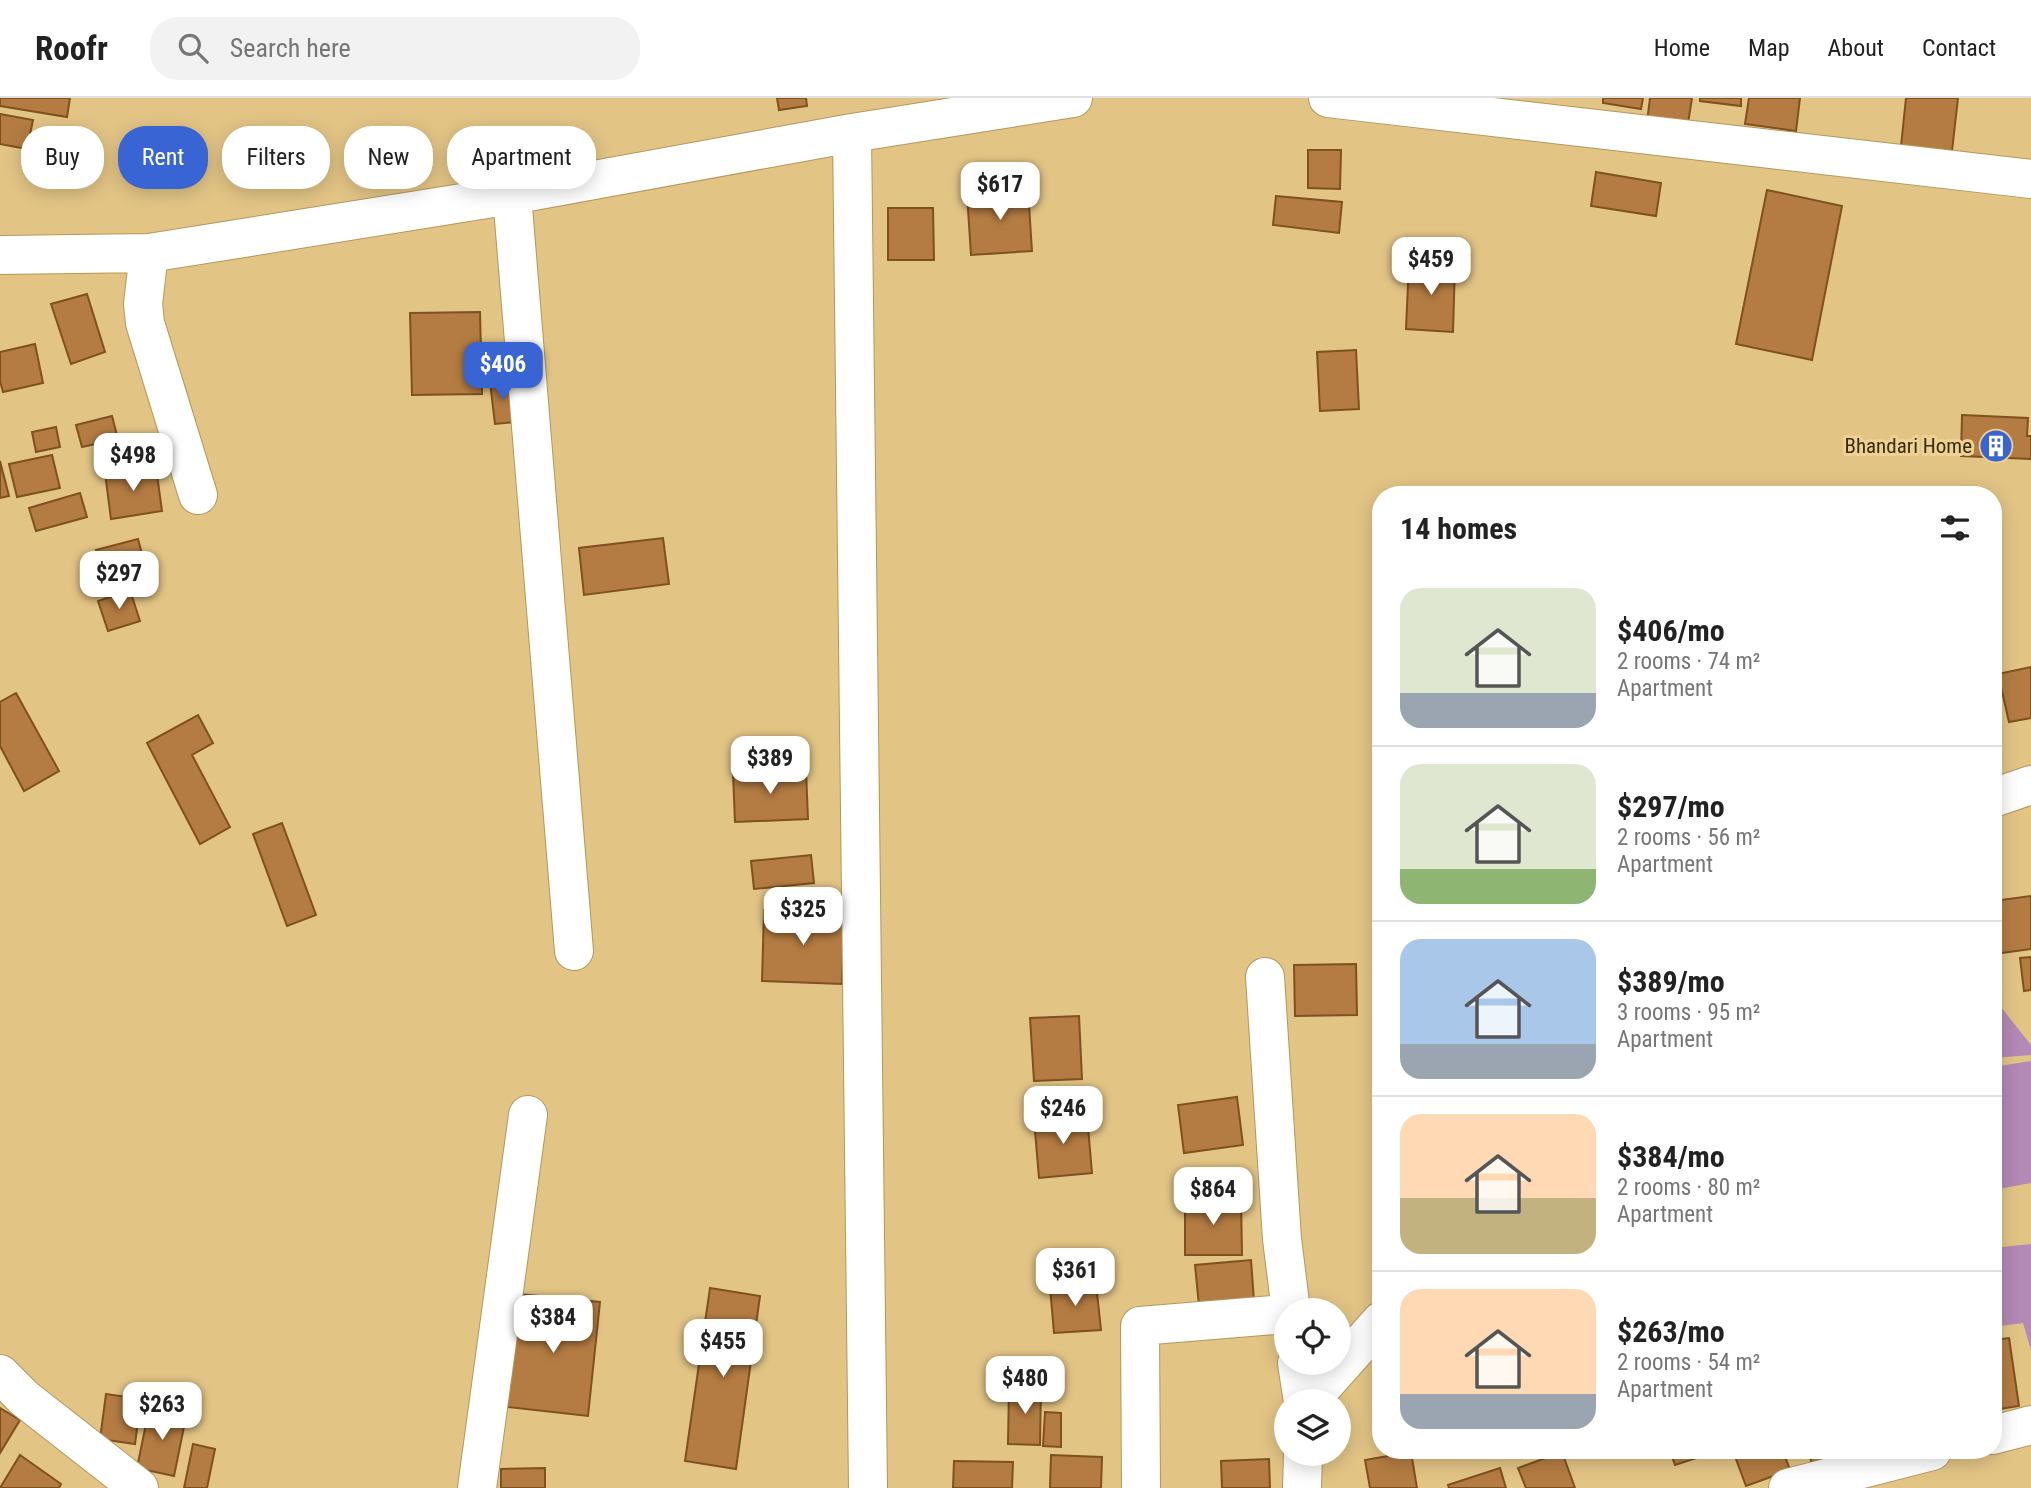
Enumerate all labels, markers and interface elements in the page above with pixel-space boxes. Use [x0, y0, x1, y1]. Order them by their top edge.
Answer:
search box [150, 17, 640, 80]
text: Roofr [35, 29, 108, 68]
icon: search [174, 29, 212, 67]
text: Search here [230, 33, 351, 63]
text: Home [1654, 34, 1710, 62]
text: Map [1748, 34, 1790, 62]
text: About [1828, 34, 1884, 62]
text: Contact [1922, 34, 1996, 62]
chip: Buy [21, 126, 104, 189]
chip: Rent [118, 126, 208, 189]
chip: Filters [222, 126, 330, 189]
chip: New [344, 126, 433, 189]
chip: Apartment [447, 126, 596, 189]
pin: $617 [959, 162, 1041, 222]
text: $617 [977, 171, 1023, 198]
pin: $459 [1390, 238, 1472, 297]
text: $459 [1408, 246, 1454, 273]
pin: $406 [462, 342, 544, 402]
text: $406 [480, 351, 526, 378]
building icon: Bhandari Home [1977, 427, 2015, 465]
pin: $498 [92, 434, 174, 493]
place label: Bhandari Home [1844, 434, 1972, 458]
text: $498 [110, 442, 156, 469]
icon: filters [1936, 509, 1974, 547]
text: 14 homes [1400, 511, 1517, 546]
pin: $297 [78, 552, 160, 611]
text: $297 [96, 560, 142, 587]
text: $406/mo [1617, 613, 1725, 648]
icon: home [1456, 616, 1540, 700]
text: 2 rooms · 74 m² [1617, 648, 1760, 675]
text: Apartment [1617, 675, 1713, 702]
pin: $389 [729, 736, 811, 796]
text: $389 [747, 745, 793, 772]
text: $297/mo [1617, 789, 1725, 824]
icon: home [1456, 792, 1540, 876]
text: 2 rooms · 56 m² [1617, 824, 1760, 851]
text: Apartment [1617, 851, 1713, 878]
pin: $325 [762, 888, 844, 947]
text: $325 [780, 896, 826, 923]
text: $389/mo [1617, 964, 1725, 999]
icon: home [1456, 967, 1540, 1051]
text: 3 rooms · 95 m² [1617, 999, 1760, 1026]
text: Apartment [1617, 1026, 1713, 1053]
pin: $246 [1022, 1086, 1104, 1146]
text: $246 [1040, 1095, 1086, 1122]
text: $384/mo [1617, 1139, 1725, 1174]
icon: home [1456, 1142, 1540, 1226]
pin: $864 [1172, 1168, 1254, 1227]
text: 2 rooms · 80 m² [1617, 1174, 1760, 1201]
text: $864 [1190, 1176, 1236, 1203]
text: Apartment [1617, 1201, 1713, 1228]
pin: $361 [1034, 1248, 1116, 1308]
text: $361 [1052, 1257, 1098, 1284]
pin: $384 [512, 1296, 594, 1355]
map controls [1274, 1298, 1351, 1466]
button: locate [1274, 1298, 1351, 1375]
text: $384 [530, 1304, 576, 1331]
text: $263/mo [1617, 1314, 1725, 1349]
icon: home [1456, 1317, 1540, 1401]
pin: $455 [682, 1320, 764, 1379]
text: $455 [700, 1328, 746, 1355]
text: 2 rooms · 54 m² [1617, 1349, 1760, 1376]
pin: $480 [984, 1356, 1066, 1416]
text: $480 [1002, 1365, 1048, 1392]
text: Apartment [1617, 1376, 1713, 1403]
pin: $263 [121, 1382, 203, 1442]
button: layers [1274, 1389, 1351, 1466]
text: $263 [139, 1391, 185, 1418]

